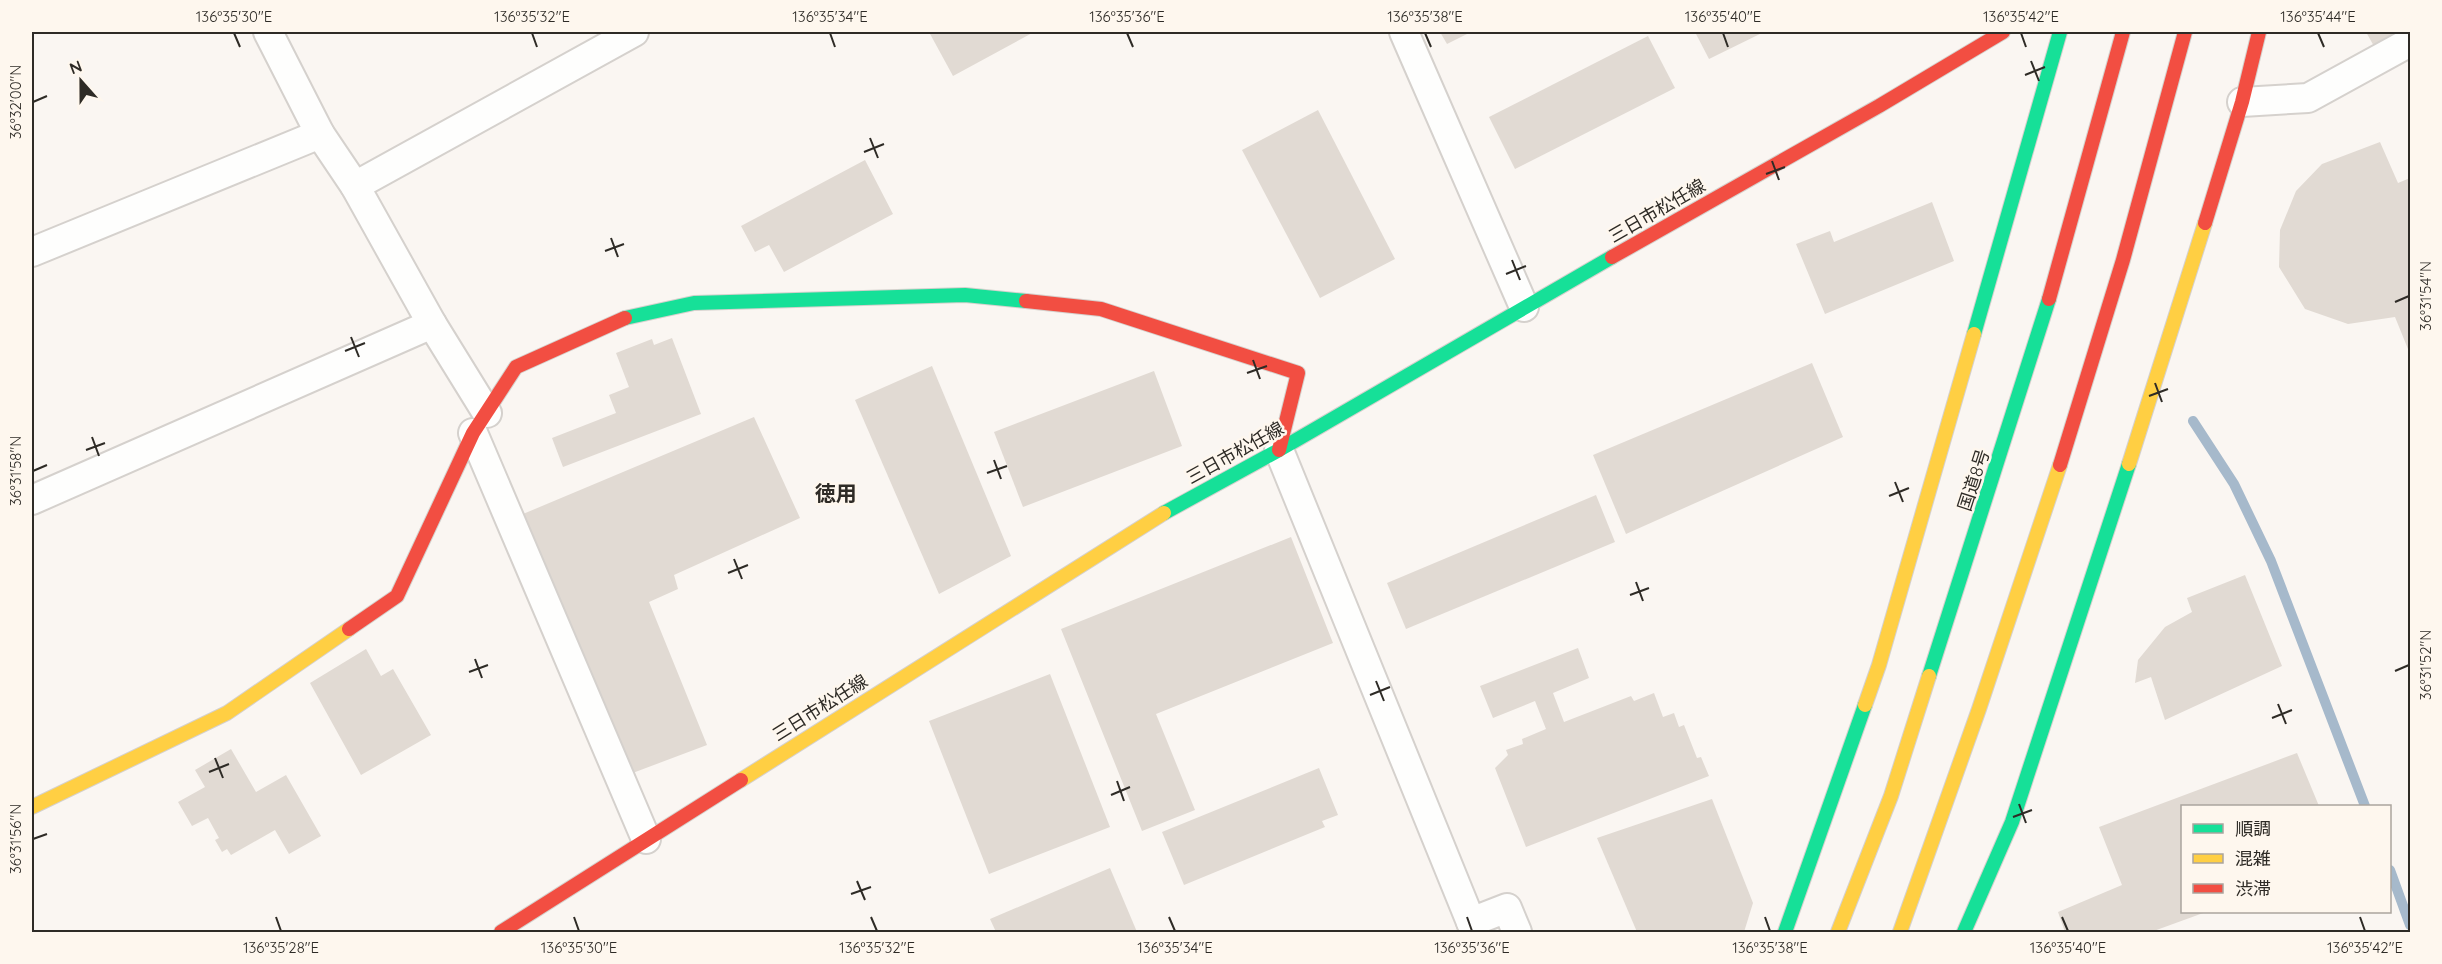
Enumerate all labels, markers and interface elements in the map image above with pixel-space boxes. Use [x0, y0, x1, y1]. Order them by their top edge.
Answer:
text: 136°35'30"E [196, 7, 272, 26]
text: 136°35'32"E [494, 7, 570, 26]
text: 136°35'34"E [792, 7, 868, 26]
text: 136°35'36"E [1089, 7, 1165, 26]
text: 136°35'38"E [1387, 7, 1463, 26]
text: 136°35'40"E [1685, 7, 1761, 26]
text: 136°35'42"E [1983, 7, 2059, 26]
text: 136°35'44"E [2280, 7, 2356, 26]
north arrow [51, 51, 111, 111]
text: N [67, 56, 85, 78]
text: 36°32'00"N [6, 65, 25, 139]
street label: 三日市松任線 [1604, 174, 1709, 248]
text: 36°31'54"N [2416, 261, 2435, 331]
street label: 三日市松任線 [1182, 416, 1288, 489]
text: 36°31'58"N [6, 436, 25, 506]
street label: 国道8号 [1953, 446, 1994, 514]
district label: 徳用 [815, 480, 857, 506]
text: 36°31'52"N [2416, 630, 2435, 700]
street label: 三日市松任線 [768, 669, 872, 746]
text: 36°31'56"N [6, 804, 25, 874]
legend [2181, 805, 2391, 913]
text: 順調 [2235, 817, 2271, 840]
text: 混雑 [2235, 847, 2271, 870]
text: 渋滞 [2235, 877, 2271, 900]
text: 136°35'28"E [243, 938, 319, 957]
text: 136°35'30"E [541, 938, 617, 957]
text: 136°35'32"E [839, 938, 915, 957]
text: 136°35'34"E [1137, 938, 1213, 957]
text: 136°35'36"E [1434, 938, 1510, 957]
text: 136°35'38"E [1732, 938, 1808, 957]
text: 136°35'40"E [2030, 938, 2106, 957]
text: 136°35'42"E [2327, 938, 2403, 957]

